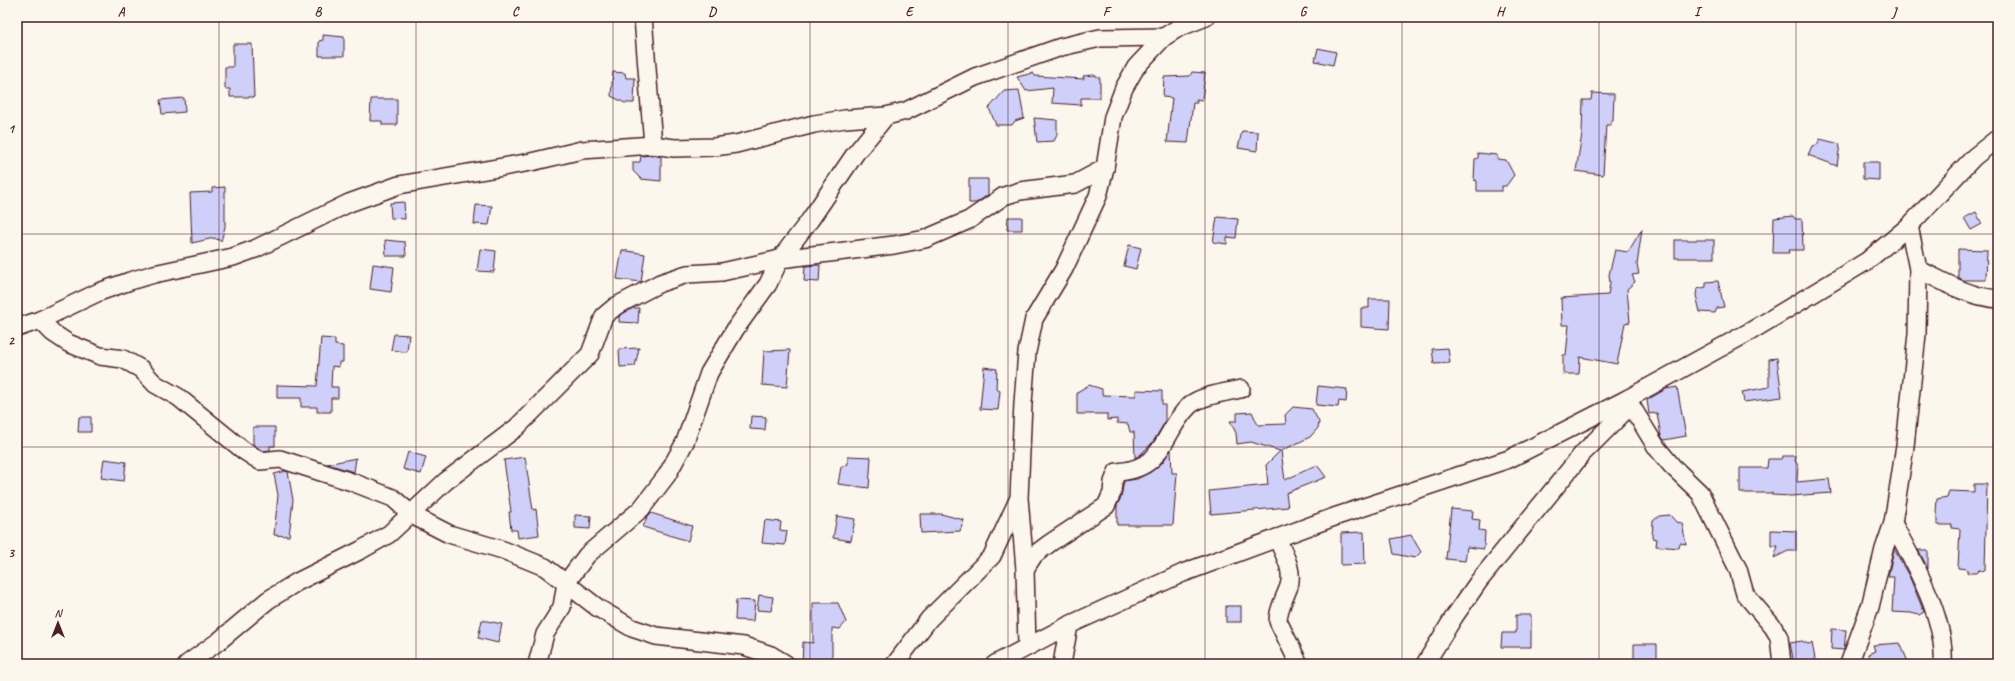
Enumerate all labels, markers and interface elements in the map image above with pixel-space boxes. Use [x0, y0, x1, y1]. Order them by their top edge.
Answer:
text: A [118, 4, 126, 20]
text: B [315, 4, 323, 20]
text: C [512, 4, 520, 20]
text: D [708, 4, 717, 20]
text: E [906, 4, 915, 20]
text: F [1103, 4, 1112, 20]
text: G [1300, 4, 1308, 20]
text: H [1496, 4, 1506, 20]
text: I [1694, 4, 1703, 20]
text: J [1891, 4, 1898, 20]
text: 1 [8, 121, 16, 137]
text: 2 [8, 333, 15, 349]
text: 3 [8, 545, 15, 561]
north arrow [38, 603, 78, 643]
text: N [55, 606, 64, 620]

